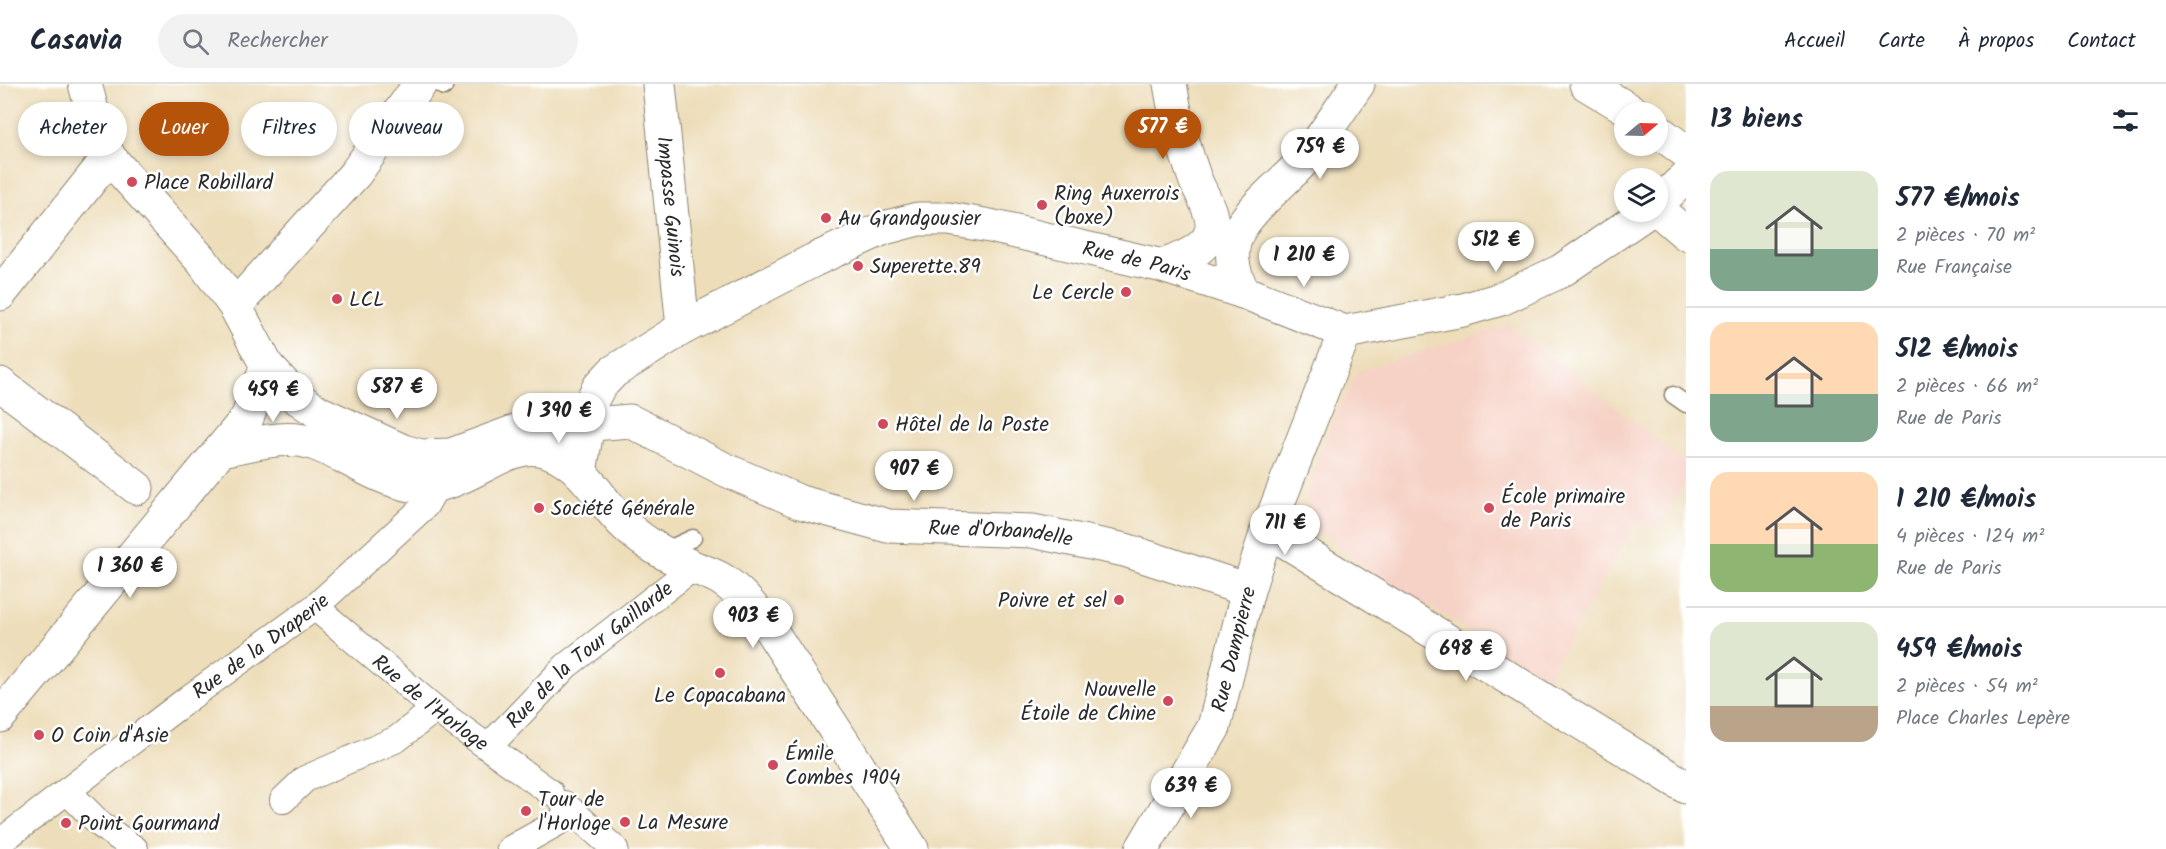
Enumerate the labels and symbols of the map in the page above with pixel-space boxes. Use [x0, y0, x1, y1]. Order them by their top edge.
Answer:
north arrow [1614, 102, 1668, 156]
pin: 577 € [1121, 109, 1205, 160]
pin: 759 € [1278, 129, 1362, 180]
street label: Impasse Guinois [646, 135, 693, 279]
place label: Place Robillard [144, 167, 274, 200]
marker: Place Robillard [125, 175, 139, 189]
place label: Ring Auxerrois (boxe) [1054, 178, 1180, 235]
marker: Ring Auxerrois (boxe) [1035, 198, 1049, 212]
place label: Au Grandgousier [838, 203, 982, 236]
marker: Au Grandgousier [819, 211, 833, 225]
pin: 512 € [1454, 222, 1538, 273]
street label: Rue de Paris [1079, 233, 1195, 292]
pin: 1 210 € [1249, 237, 1359, 288]
place label: Superette.89 [870, 251, 981, 284]
marker: Superette.89 [851, 259, 865, 273]
place label: Le Cercle [1032, 277, 1115, 310]
place label: LCL [349, 284, 385, 317]
marker: Le Cercle [1119, 285, 1133, 299]
marker: LCL [330, 292, 344, 306]
pin: 587 € [355, 369, 439, 420]
pin: 459 € [231, 372, 315, 423]
pin: 1 390 € [504, 393, 614, 444]
place label: Hôtel de la Poste [895, 409, 1049, 442]
marker: Hôtel de la Poste [876, 417, 890, 431]
pin: 907 € [872, 451, 956, 502]
place label: École primaire de Paris [1501, 481, 1626, 538]
place label: Société Générale [551, 493, 695, 526]
marker: Société Générale [532, 501, 546, 515]
marker: École primaire de Paris [1482, 501, 1496, 515]
pin: 711 € [1243, 505, 1327, 556]
street label: Rue d'Orbandelle [928, 512, 1076, 557]
pin: 1 360 € [75, 548, 185, 599]
street label: Rue de la Tour Gaillarde [499, 573, 681, 737]
street label: Rue Dampierre [1203, 583, 1266, 716]
place label: Poivre et sel [998, 585, 1107, 618]
street label: Rue de la Draperie [186, 586, 338, 709]
marker: Poivre et sel [1112, 593, 1126, 607]
pin: 903 € [711, 598, 795, 649]
pin: 698 € [1424, 631, 1508, 682]
street label: Rue de l'Horloge [364, 647, 496, 761]
marker: Le Copacabana [713, 666, 727, 680]
place label: Nouvelle Étoile de Chine [1020, 674, 1157, 731]
place label: Le Copacabana [654, 680, 786, 713]
marker: Nouvelle Étoile de Chine [1161, 694, 1175, 708]
place label: O Coin d'Asie [51, 720, 169, 753]
marker: O Coin d'Asie [32, 728, 46, 742]
place label: Émile Combes 1904 [785, 738, 901, 795]
marker: Émile Combes 1904 [766, 758, 780, 772]
pin: 639 € [1149, 768, 1233, 819]
place label: Tour de l'Horloge [538, 784, 611, 841]
marker: Tour de l'Horloge [519, 804, 533, 818]
place label: La Mesure [637, 807, 729, 840]
place label: Point Gourmand [78, 808, 220, 841]
marker: La Mesure [618, 815, 632, 829]
marker: Point Gourmand [59, 816, 73, 830]

